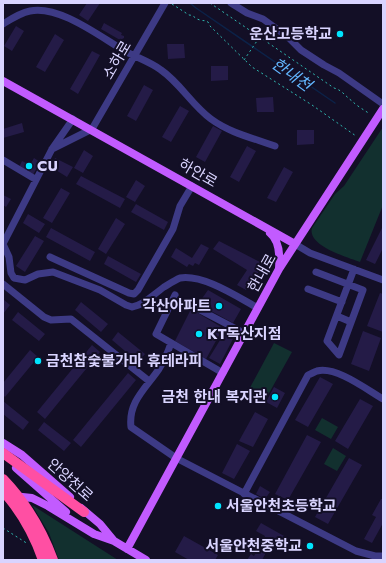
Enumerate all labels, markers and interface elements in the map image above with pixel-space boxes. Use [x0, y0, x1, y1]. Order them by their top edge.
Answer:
place label: 운산고등학교 [249, 23, 332, 45]
marker: 운산고등학교 [335, 29, 345, 39]
street label: 소하로 [97, 37, 137, 83]
water label: 한내천 [267, 52, 318, 98]
street label: 하안로 [175, 153, 221, 193]
place label: CU [37, 155, 58, 177]
marker: CU [24, 161, 34, 171]
street label: 한내로 [242, 250, 282, 296]
place label: 각산아파트 [142, 295, 211, 317]
marker: 각산아파트 [214, 301, 224, 311]
place label: KT독산지점 [207, 323, 282, 345]
marker: KT독산지점 [194, 329, 204, 339]
place label: 금천참숯불가마 휴테라피 [46, 350, 202, 372]
marker: 금천참숯불가마 휴테라피 [33, 356, 43, 366]
place label: 금천 한내 복지관 [161, 386, 267, 408]
marker: 금천 한내 복지관 [270, 392, 280, 402]
street label: 안양천로 [42, 453, 98, 507]
place label: 서울안천초등학교 [226, 495, 337, 517]
marker: 서울안천초등학교 [213, 501, 223, 511]
place label: 서울안천중학교 [205, 535, 302, 557]
marker: 서울안천중학교 [305, 541, 315, 551]

